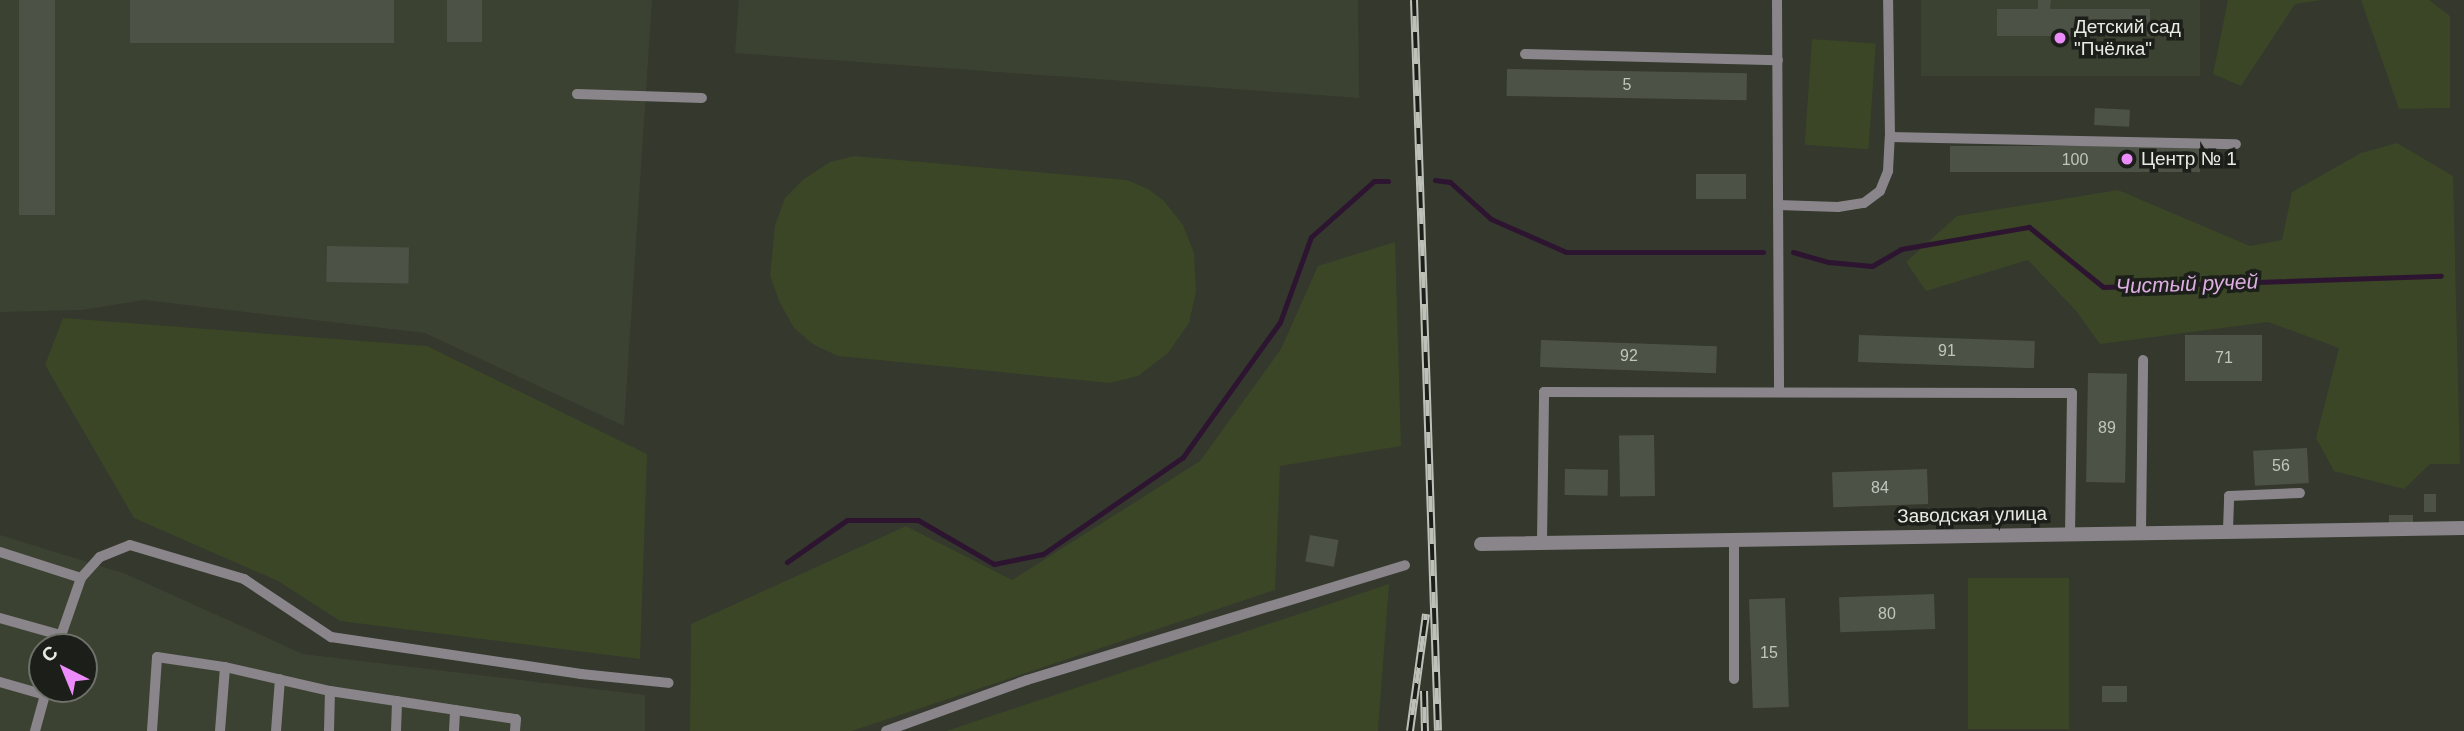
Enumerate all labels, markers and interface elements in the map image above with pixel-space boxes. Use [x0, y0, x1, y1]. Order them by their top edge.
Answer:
place label: Детский сад "Пчёлка" [2074, 16, 2181, 60]
marker: Детский сад "Пчёлка" [2052, 30, 2068, 46]
house number: 5 [1623, 75, 1631, 95]
place label: Центр № 1 [2141, 148, 2237, 170]
house number: 100 [2062, 150, 2088, 170]
marker: Центр № 1 [2119, 151, 2135, 167]
water label: Чистый ручей [2115, 269, 2259, 299]
house number: 91 [1938, 341, 1956, 361]
house number: 92 [1620, 346, 1638, 366]
house number: 71 [2215, 348, 2233, 368]
house number: 89 [2098, 418, 2116, 438]
house number: 56 [2272, 456, 2290, 476]
house number: 84 [1871, 478, 1889, 498]
street label: Заводская улица [1897, 502, 2047, 528]
house number: 80 [1878, 604, 1896, 624]
north arrow [28, 633, 98, 703]
text: С [38, 641, 62, 666]
house number: 15 [1760, 643, 1778, 663]

